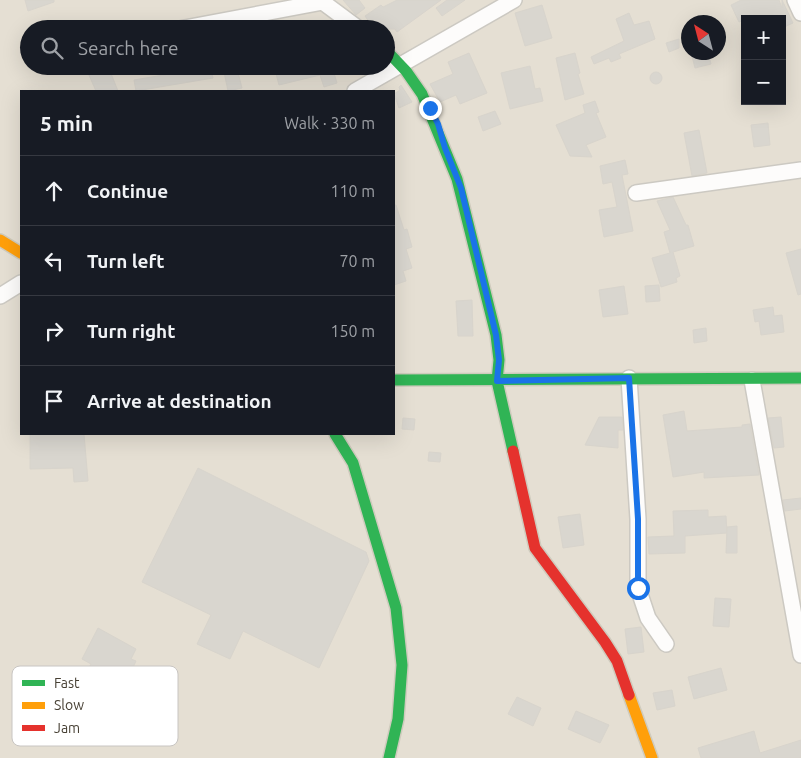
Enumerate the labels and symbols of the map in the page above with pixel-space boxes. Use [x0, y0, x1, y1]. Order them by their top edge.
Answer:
north arrow [681, 15, 726, 60]
route end [419, 97, 442, 120]
route start [627, 577, 650, 600]
legend [12, 666, 178, 746]
text: Fast [54, 675, 80, 691]
text: Slow [54, 697, 84, 713]
text: Jam [54, 720, 80, 736]

